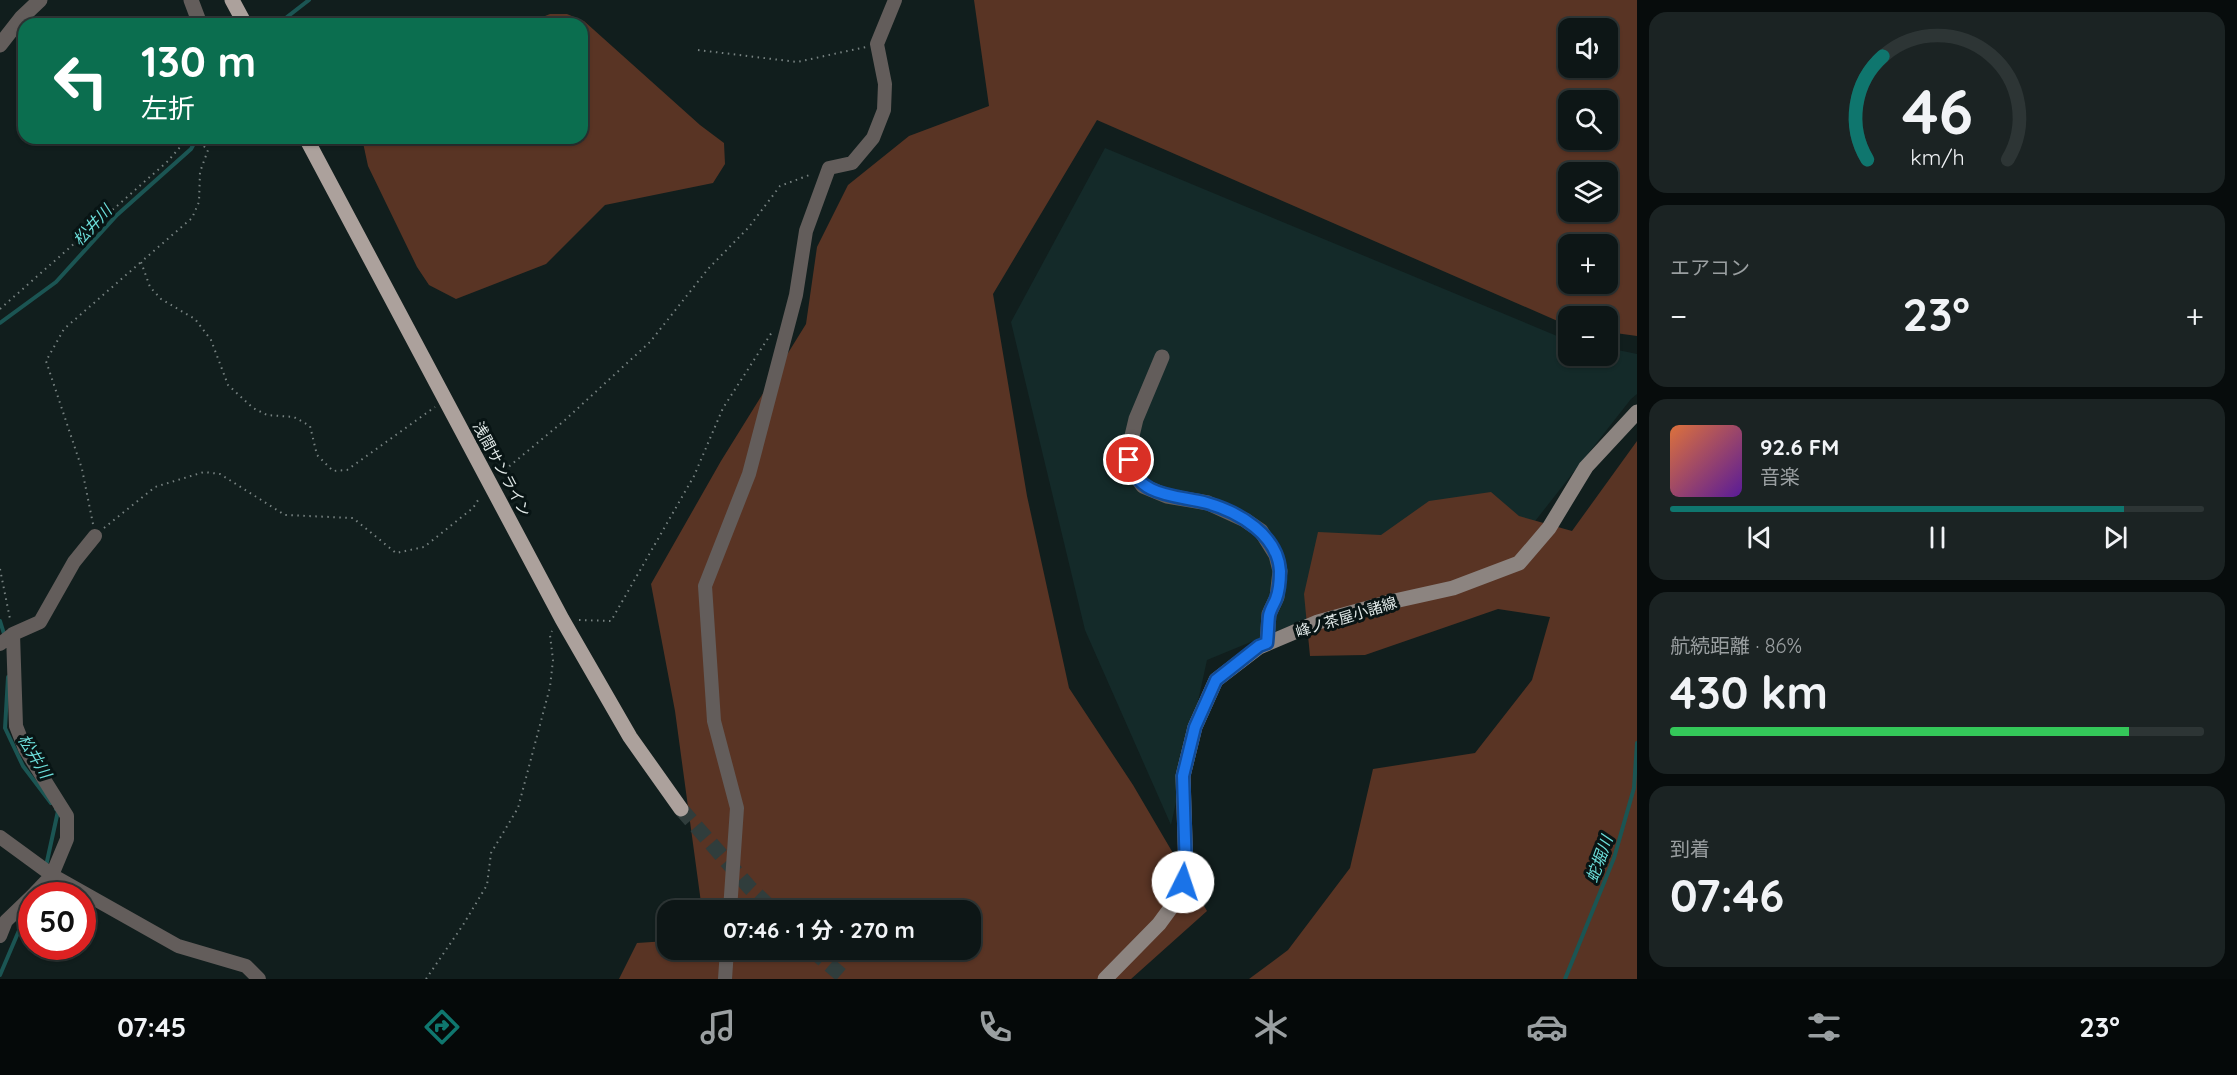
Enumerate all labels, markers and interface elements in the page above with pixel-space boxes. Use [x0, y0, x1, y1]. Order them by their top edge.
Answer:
map controls [1558, 18, 1618, 366]
button: sound [1558, 18, 1618, 78]
text: 130 m [141, 35, 256, 88]
icon: left [42, 42, 120, 120]
text: 46 [1901, 72, 1973, 150]
button: search [1558, 90, 1618, 150]
text: 左折 [141, 91, 195, 125]
text: km/h [1910, 144, 1964, 170]
button: layers [1558, 162, 1618, 222]
water label: 松井川 [68, 199, 117, 249]
button: + [1558, 234, 1618, 294]
text: エアコン [1670, 255, 1750, 280]
text: 23° [1903, 286, 1970, 342]
text: − [1670, 295, 1687, 336]
text: + [2185, 295, 2204, 336]
button: − [1558, 306, 1618, 366]
street label: 浅間サンライン [469, 418, 535, 520]
text: 92.6 FM [1760, 433, 1839, 461]
pin [1103, 434, 1154, 485]
icon: arrive [1112, 443, 1145, 476]
text: 音楽 [1760, 464, 1800, 489]
icon: previous [1743, 521, 1776, 554]
icon: pause [1921, 521, 1954, 554]
icon: next [2099, 521, 2132, 554]
street label: 峰ノ茶屋小諸線 [1293, 593, 1399, 641]
text: 航続距離 · 86% [1670, 633, 1802, 658]
text: 430 km [1670, 664, 1828, 720]
water label: 松井川 [14, 730, 57, 783]
water label: 蛇堀川 [1581, 831, 1617, 885]
text: 到着 [1670, 836, 1710, 861]
position arrow [1151, 850, 1215, 914]
text: 07:46 [1670, 867, 1784, 923]
speed limit sign: 50 [18, 882, 96, 960]
text: 07:46 · 1 分 · 270 m [723, 916, 915, 944]
icon: directions [421, 1006, 463, 1048]
icon: music [697, 1006, 739, 1048]
icon: phone [974, 1006, 1016, 1048]
icon: climate [1250, 1006, 1292, 1048]
icon: car [1526, 1006, 1568, 1048]
icon: filters [1803, 1006, 1845, 1048]
text: 07:45 [117, 1010, 186, 1044]
text: 23° [2079, 1010, 2120, 1044]

